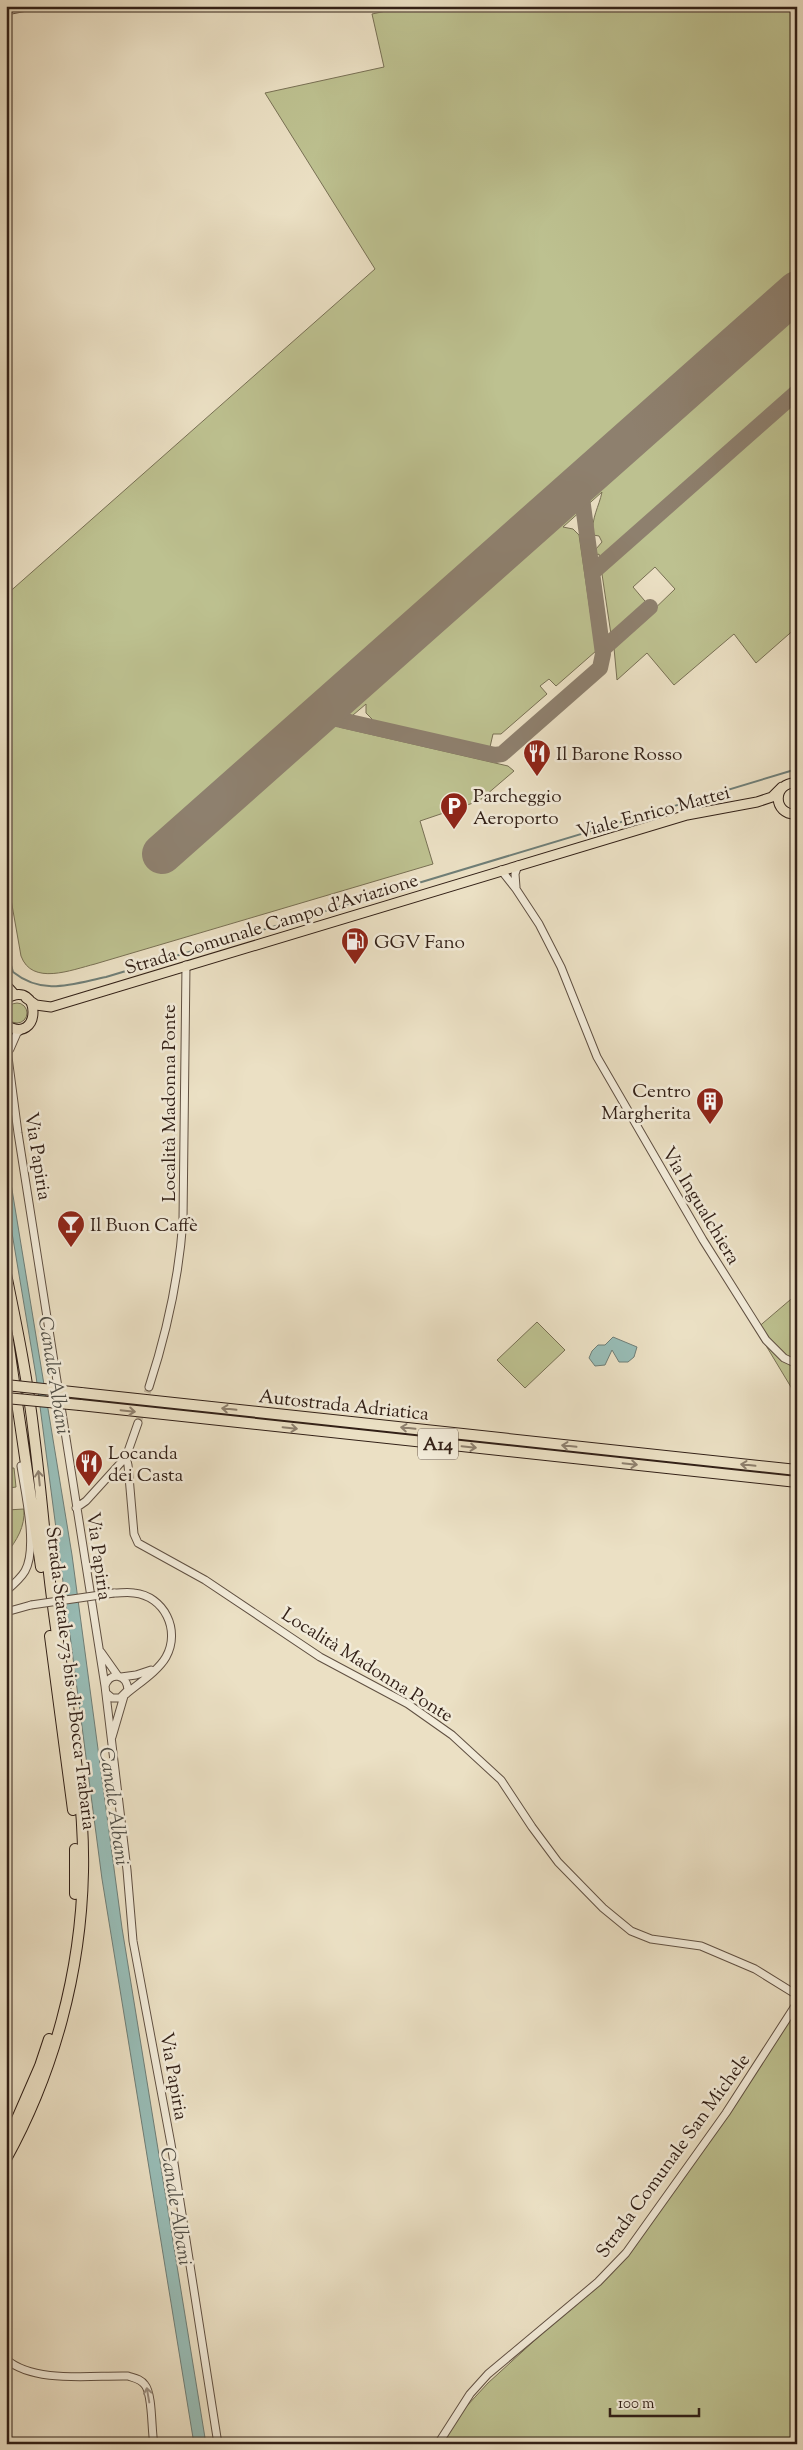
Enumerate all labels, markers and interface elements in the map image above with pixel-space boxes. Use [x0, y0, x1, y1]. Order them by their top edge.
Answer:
restaurant icon: Il Barone Rosso [522, 738, 552, 777]
place label: Il Barone Rosso [556, 742, 682, 769]
street label: Viale Enrico Mattei [574, 780, 733, 847]
place label: Parcheggio Aeroporto [473, 784, 562, 833]
parking icon: Parcheggio Aeroporto [439, 791, 469, 830]
street label: Strada Comunale Campo d'Aviazione [122, 868, 422, 983]
fuel station icon: GGV Fano [340, 926, 370, 965]
place label: GGV Fano [374, 930, 465, 957]
street label: Località Madonna Ponte [157, 1004, 184, 1202]
place label: Centro Margherita [601, 1079, 691, 1128]
building icon: Centro Margherita [695, 1086, 725, 1125]
street label: Via Papiria [16, 1111, 57, 1202]
street label: Via Ingualchiera [654, 1142, 746, 1271]
bar icon: Il Buon Caffè [56, 1209, 86, 1248]
place label: Il Buon Caffè [90, 1213, 198, 1240]
water label: Canale Albani [29, 1314, 76, 1437]
street label: Autostrada Adriatica [257, 1384, 430, 1429]
one-way arrow [221, 1404, 237, 1414]
one-way arrow [120, 1406, 136, 1416]
one-way arrow [282, 1423, 298, 1433]
one-way arrow [400, 1423, 416, 1433]
road number: A14 [418, 1428, 458, 1460]
place label: Locanda dei Casta [108, 1441, 184, 1490]
one-way arrow [562, 1441, 578, 1450]
one-way arrow [461, 1442, 477, 1452]
restaurant icon: Locanda dei Casta [74, 1448, 104, 1487]
one-way arrow [622, 1459, 638, 1469]
one-way arrow [741, 1460, 757, 1470]
one-way arrow [34, 1471, 43, 1487]
street label: Via Papiria [78, 1511, 117, 1602]
street label: Strada Statale 73 bis di Bocca Trabaria [38, 1525, 102, 1832]
street label: Località Madonna Ponte [276, 1602, 458, 1730]
water label: Canale Albani [90, 1745, 135, 1867]
street label: Via Papiria [152, 2030, 194, 2123]
street label: Strada Comunale San Michele [591, 2049, 758, 2264]
water label: Canale Albani [151, 2145, 198, 2268]
scale bar [610, 2385, 699, 2417]
one-way arrow [142, 2388, 152, 2404]
text: 100 m [618, 2394, 655, 2415]

